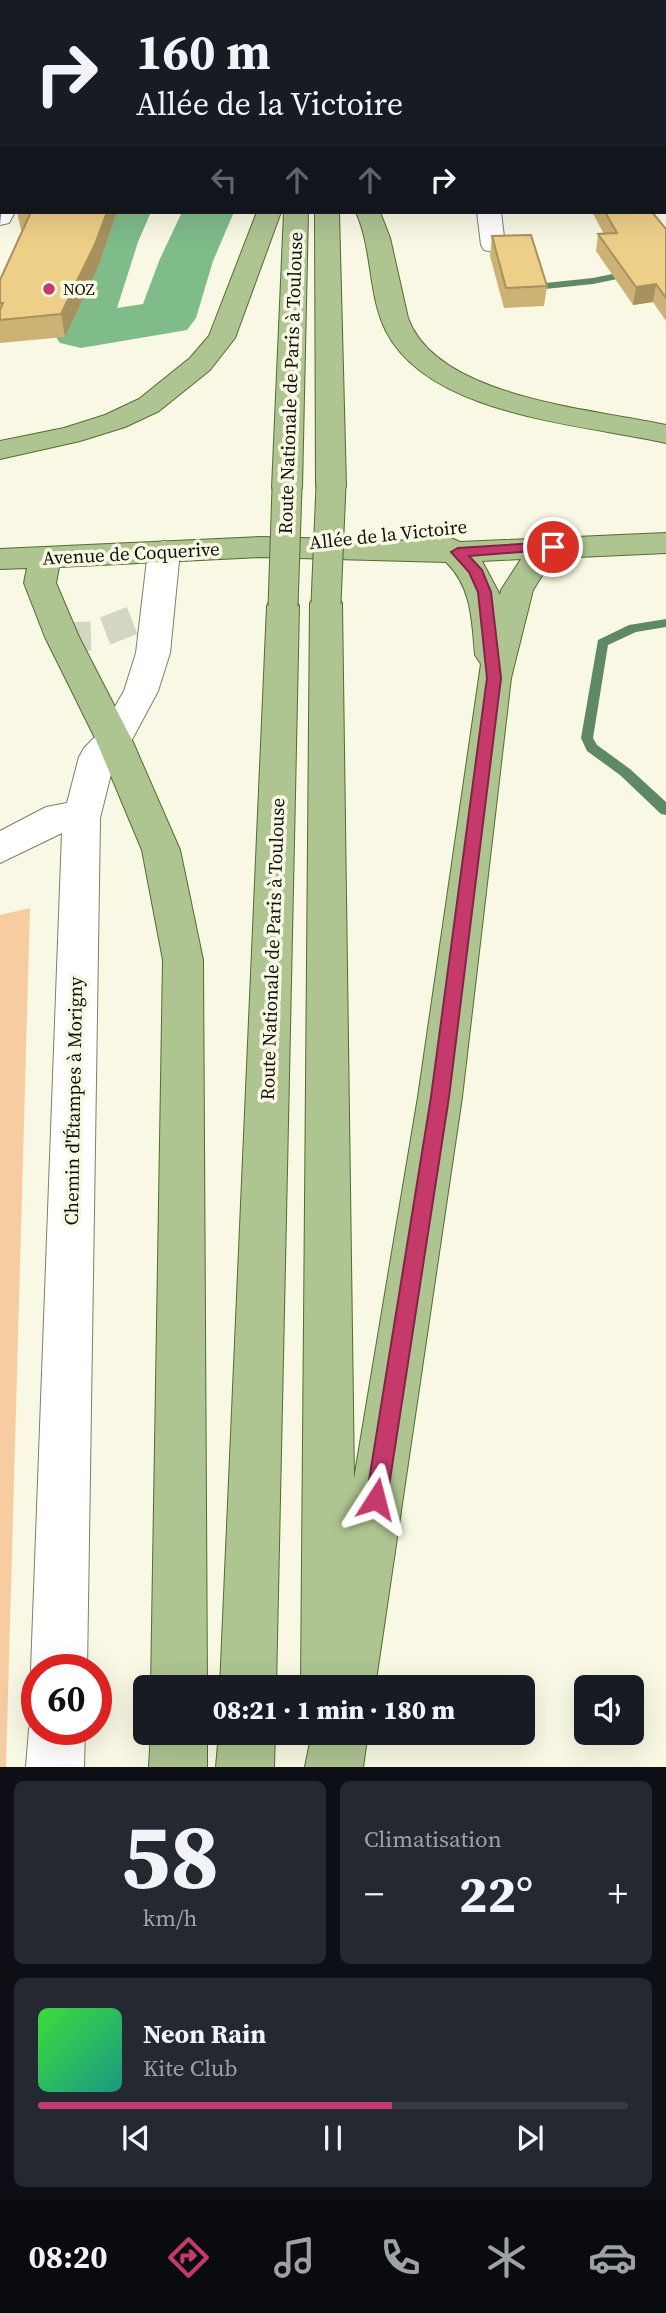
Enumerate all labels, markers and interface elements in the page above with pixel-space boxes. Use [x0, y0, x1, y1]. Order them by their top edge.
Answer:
text: 160 m [136, 18, 271, 85]
icon: right [21, 28, 112, 119]
text: Allée de la Victoire [136, 82, 403, 126]
icon: left [205, 161, 243, 199]
icon: ahead [278, 161, 316, 199]
icon: ahead [351, 161, 389, 199]
icon: right [424, 161, 462, 199]
street label: Route Nationale de Paris à Toulouse [272, 231, 308, 535]
place label: NOZ [63, 278, 95, 300]
marker: NOZ [41, 281, 57, 297]
street label: Allée de la Victoire [308, 513, 468, 555]
pin [523, 517, 583, 577]
icon: arrive [534, 528, 572, 566]
street label: Avenue de Coquerive [42, 535, 220, 571]
street label: Route Nationale de Paris à Toulouse [254, 797, 290, 1101]
street label: Chemin d'Étampes à Morigny [58, 976, 88, 1226]
position arrow [339, 1462, 413, 1536]
speed limit sign: 60 [21, 1654, 112, 1745]
map controls [574, 1675, 644, 1745]
button: sound [574, 1675, 644, 1745]
text: 08:21 · 1 min · 180 m [213, 1692, 455, 1728]
text: 58 [121, 1794, 219, 1918]
text: Climatisation [364, 1823, 502, 1855]
text: 22° [459, 1858, 533, 1929]
text: − [364, 1868, 384, 1920]
text: + [608, 1868, 628, 1920]
text: km/h [143, 1902, 197, 1934]
text: Neon Rain [143, 2016, 266, 2052]
text: Kite Club [143, 2052, 238, 2084]
icon: previous [117, 2119, 155, 2157]
icon: pause [314, 2119, 352, 2157]
icon: next [511, 2119, 549, 2157]
icon: directions [164, 2233, 213, 2282]
icon: music [270, 2233, 319, 2282]
icon: phone [376, 2233, 425, 2282]
icon: climate [482, 2233, 531, 2282]
icon: car [588, 2233, 637, 2282]
text: 08:20 [29, 2235, 107, 2279]

